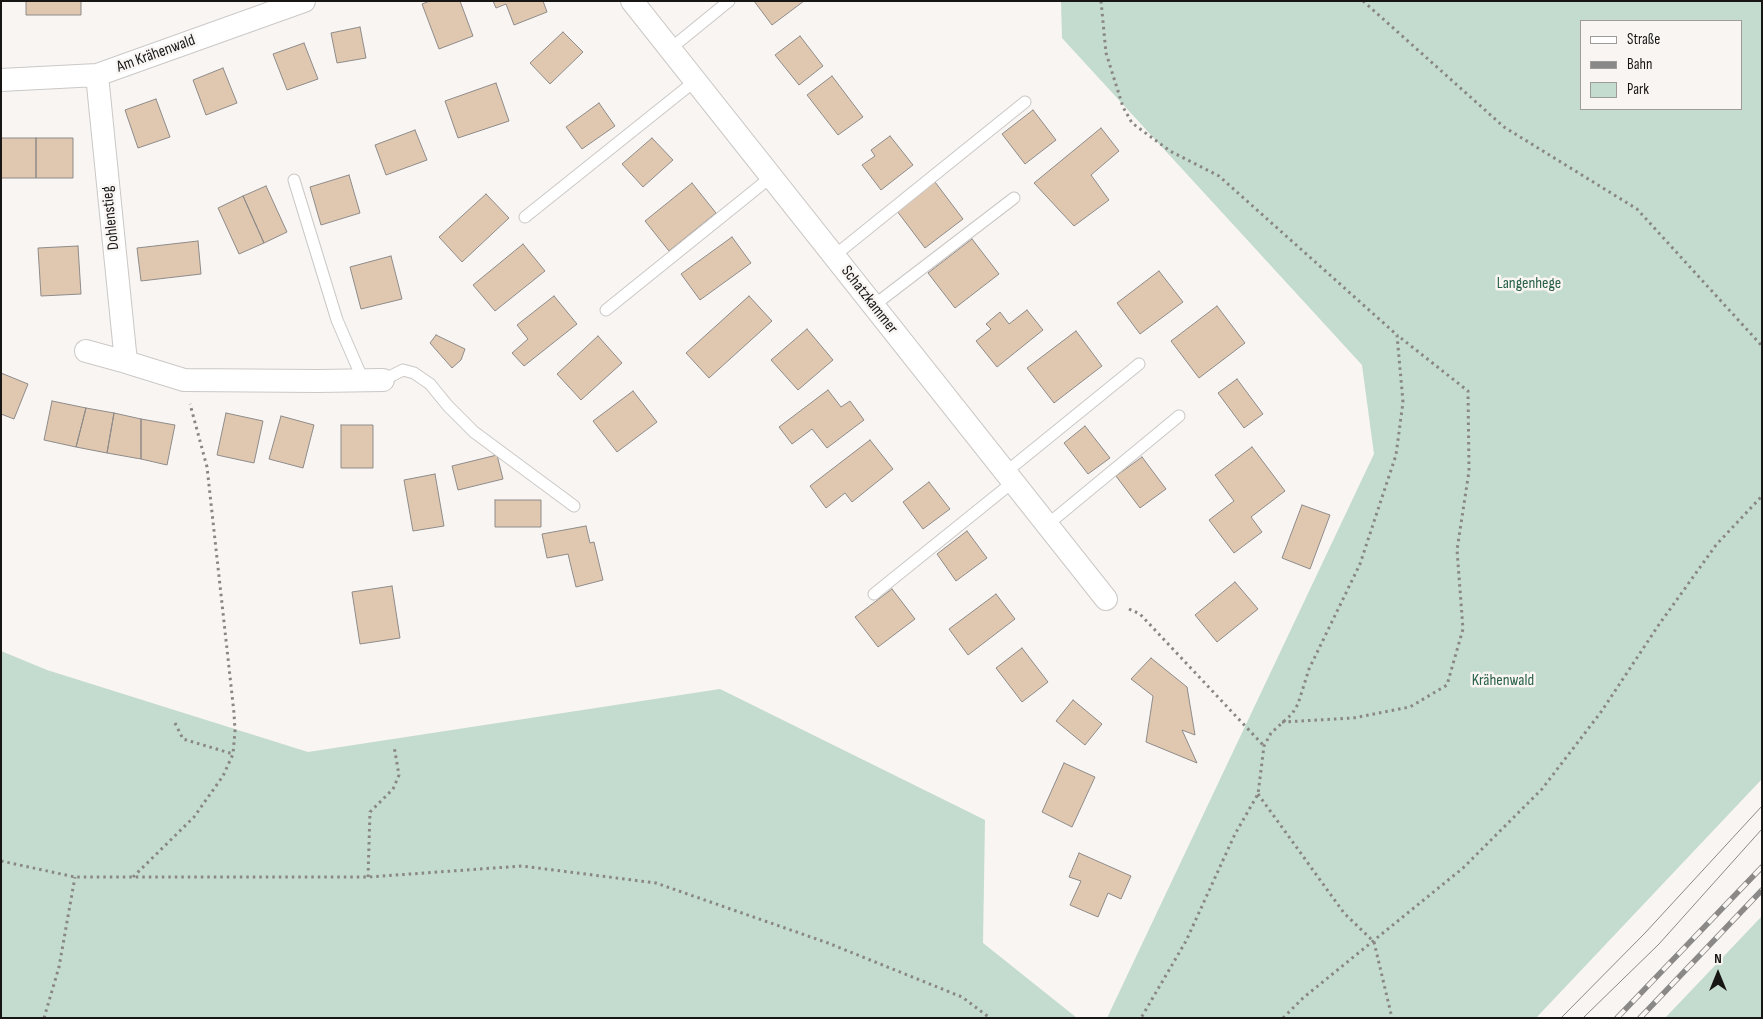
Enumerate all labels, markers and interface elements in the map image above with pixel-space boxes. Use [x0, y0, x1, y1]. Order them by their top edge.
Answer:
legend [1580, 20, 1743, 110]
text: Straße [1627, 30, 1660, 49]
street label: Am Krähenwald [114, 31, 198, 77]
text: Bahn [1627, 55, 1652, 74]
text: Park [1627, 80, 1649, 99]
street label: Dohlenstieg [98, 185, 124, 251]
street label: Schatzkammer [837, 262, 901, 338]
park label: Langenhege [1497, 274, 1561, 294]
park label: Krähenwald [1472, 671, 1534, 691]
north arrow [1693, 949, 1743, 999]
text: N [1714, 950, 1722, 967]

